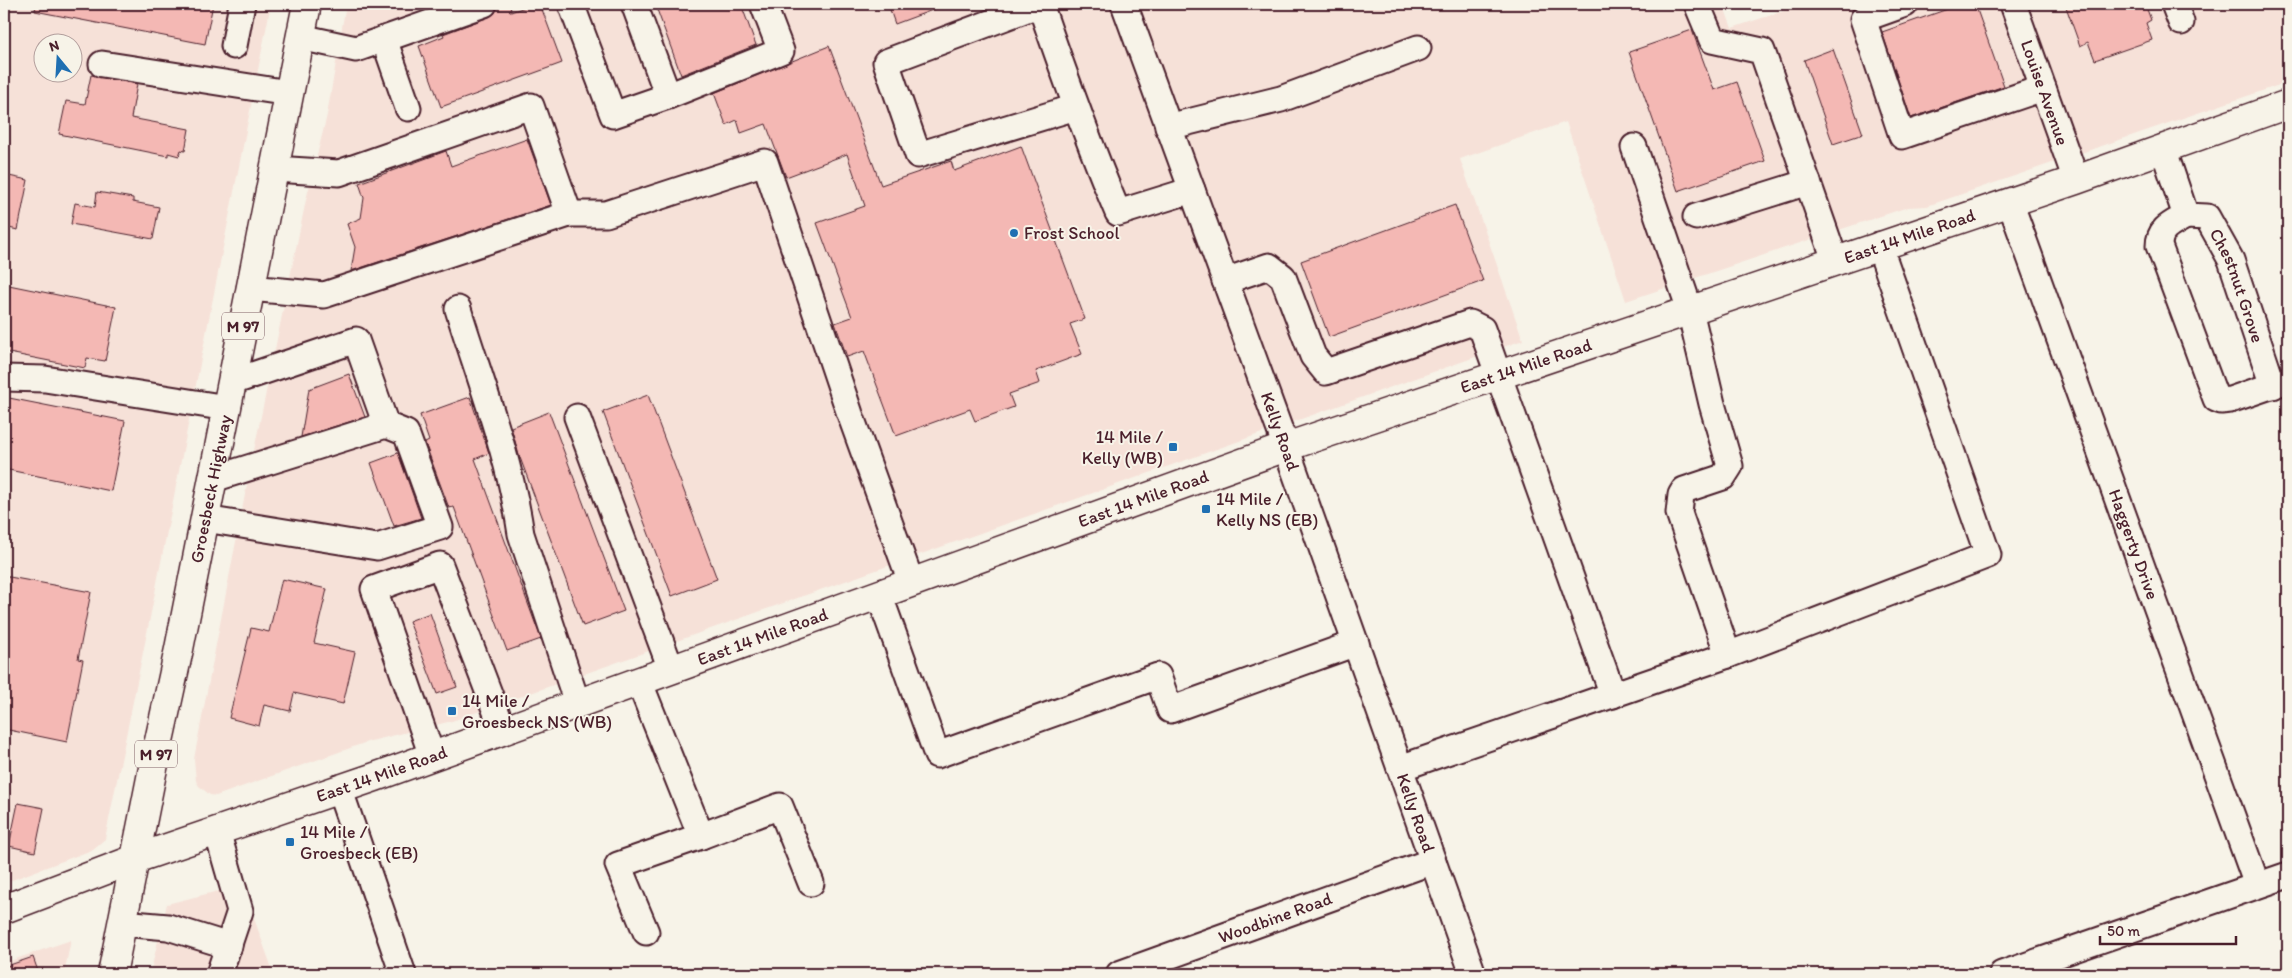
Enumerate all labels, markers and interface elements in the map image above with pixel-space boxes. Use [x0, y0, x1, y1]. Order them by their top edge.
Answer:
north arrow [32, 32, 82, 82]
text: N [47, 37, 61, 56]
street label: Louise Avenue [2016, 37, 2074, 148]
street label: East 14 Mile Road [1841, 204, 1978, 269]
place label: Frost School [1024, 222, 1119, 244]
street label: Chestnut Grove [2205, 224, 2269, 346]
marker: Frost School [1008, 227, 1020, 239]
road number: M 97 [222, 312, 264, 340]
street label: East 14 Mile Road [1457, 333, 1595, 398]
street label: Kelly Road [1256, 389, 1305, 474]
street label: Groesbeck Highway [185, 412, 236, 565]
place label: 14 Mile / Kelly (WB) [1082, 426, 1163, 469]
marker: 14 Mile / Kelly (WB) [1167, 441, 1179, 453]
street label: East 14 Mile Road [1075, 465, 1212, 532]
street label: Haggerty Drive [2104, 486, 2164, 603]
place label: 14 Mile / Kelly NS (EB) [1216, 488, 1318, 531]
marker: 14 Mile / Kelly NS (EB) [1200, 503, 1212, 515]
street label: East 14 Mile Road [694, 603, 831, 670]
place label: 14 Mile / Groesbeck NS (WB) [462, 690, 612, 733]
marker: 14 Mile / Groesbeck NS (WB) [446, 705, 458, 717]
road number: M 97 [135, 741, 177, 768]
street label: East 14 Mile Road [313, 741, 450, 807]
street label: Kelly Road [1392, 770, 1440, 856]
place label: 14 Mile / Groesbeck (EB) [300, 821, 418, 864]
marker: 14 Mile / Groesbeck (EB) [284, 836, 296, 848]
street label: Woodbine Road [1215, 887, 1335, 948]
scale bar [2100, 913, 2236, 945]
text: 50 m [2107, 922, 2140, 940]

